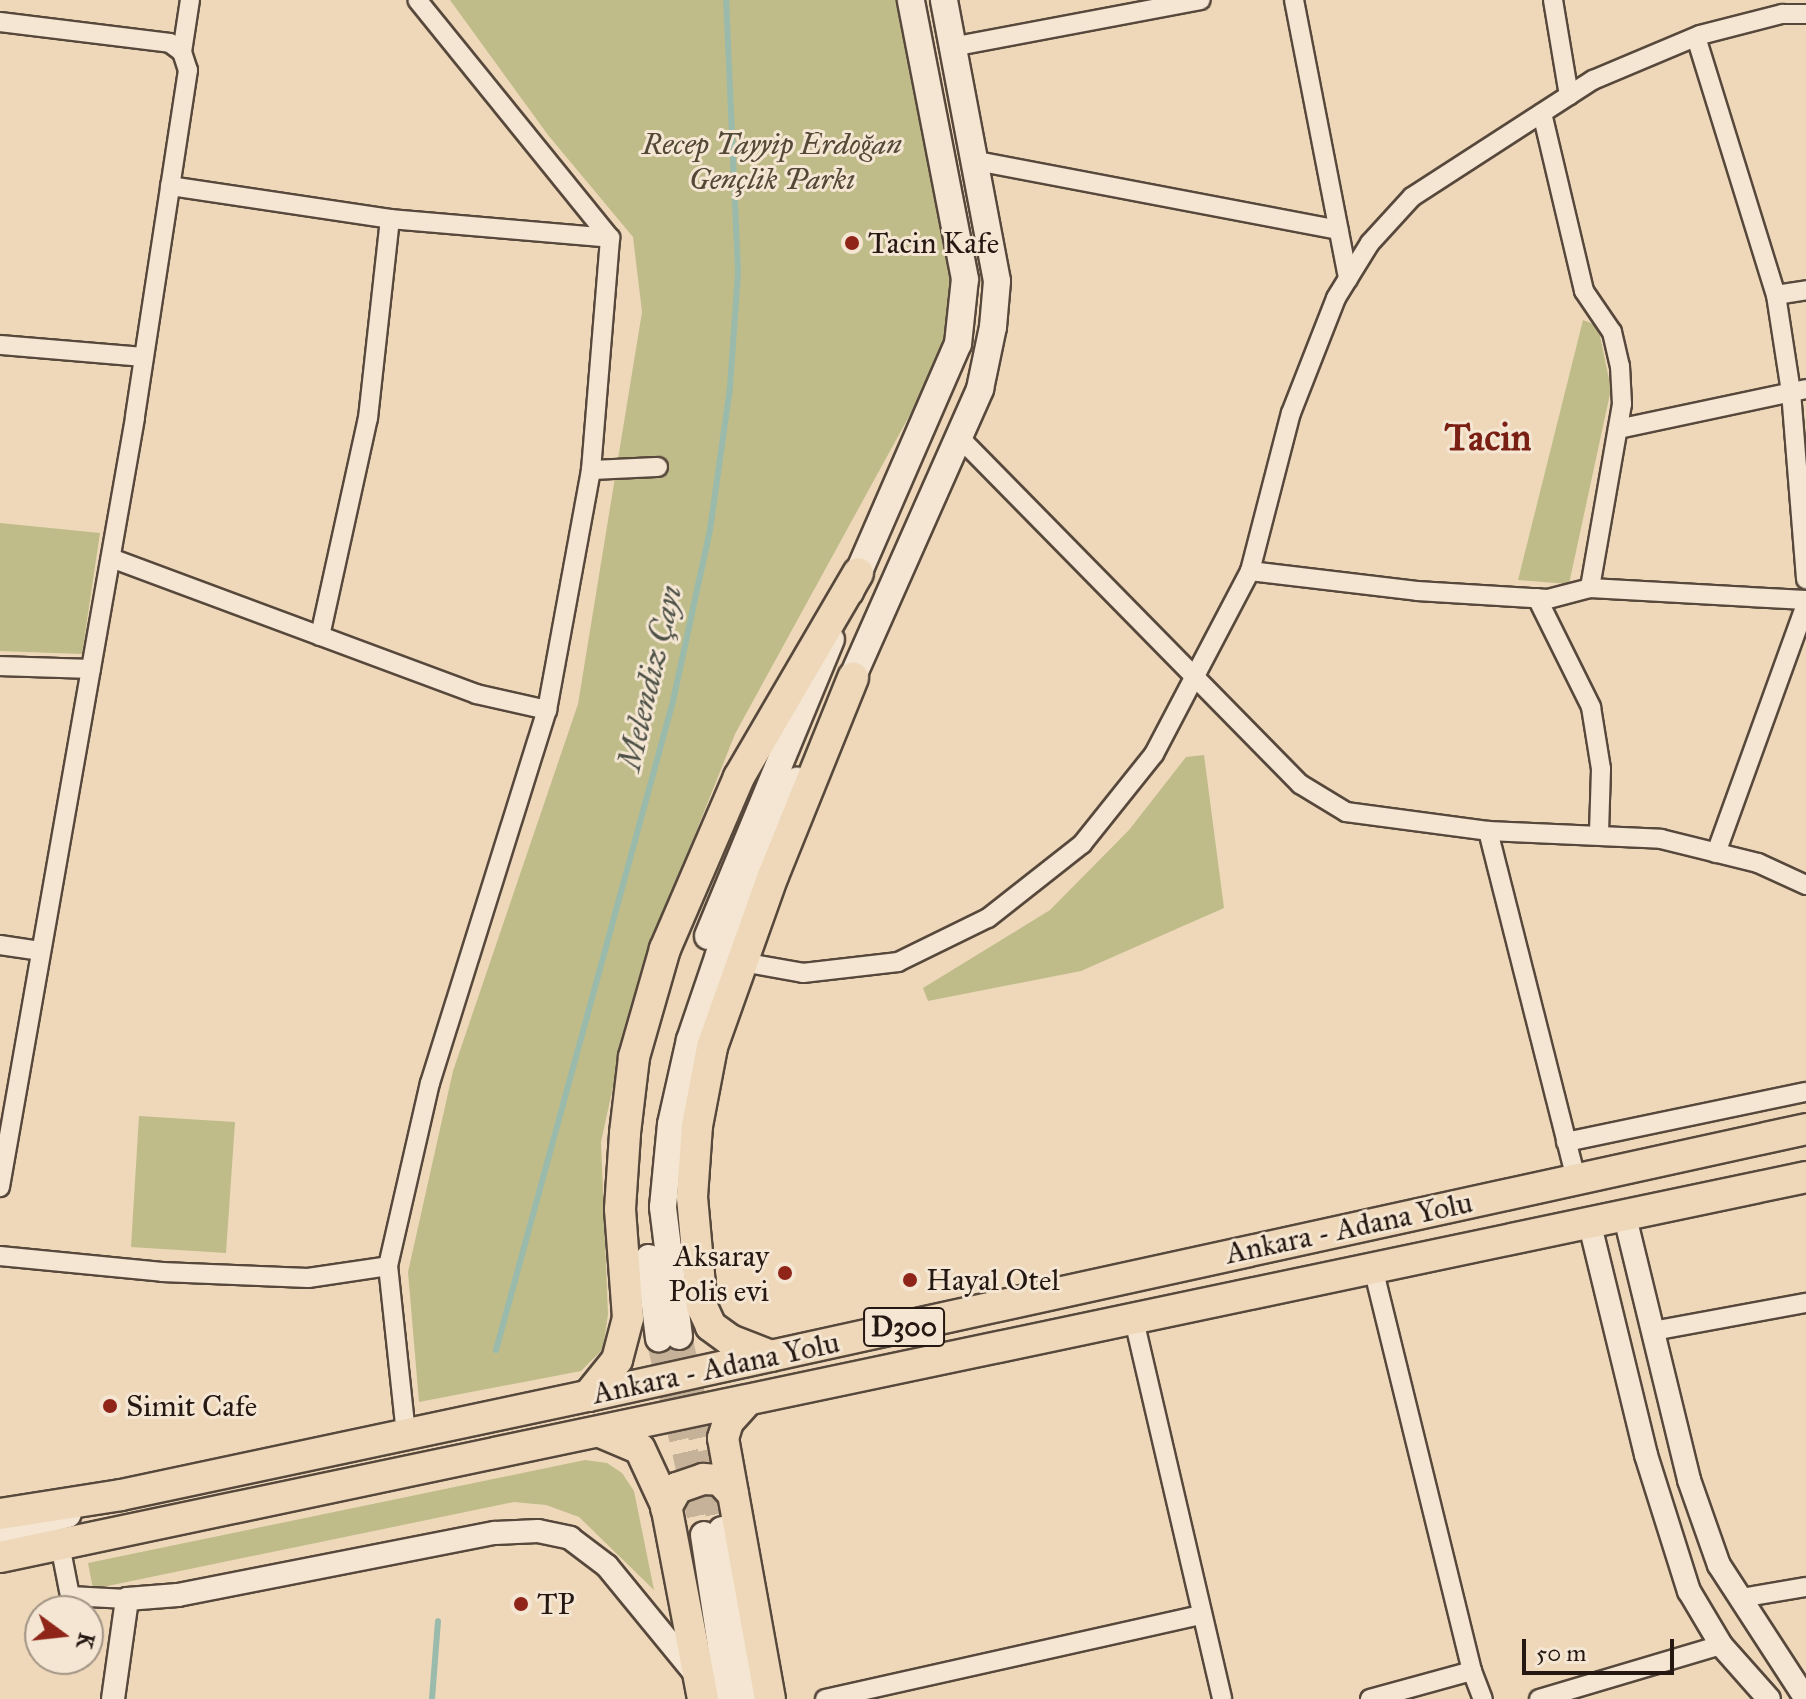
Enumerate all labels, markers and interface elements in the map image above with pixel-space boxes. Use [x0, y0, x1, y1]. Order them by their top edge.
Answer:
park label: Recep Tayyip Erdoğan Gençlik Parkı [642, 126, 902, 196]
place label: Tacin Kafe [868, 225, 999, 261]
marker: Tacin Kafe [843, 234, 861, 252]
district label: Tacin [1445, 415, 1531, 461]
water label: Melendiz Çayı [611, 582, 691, 774]
street label: Ankara - Adana Yolu [1222, 1184, 1476, 1272]
place label: Aksaray Polis evi [668, 1238, 769, 1308]
place label: Hayal Otel [926, 1262, 1060, 1298]
marker: Aksaray Polis evi [776, 1264, 794, 1282]
marker: Hayal Otel [901, 1271, 919, 1289]
road number: D300 [862, 1303, 946, 1351]
street label: Ankara - Adana Yolu [589, 1324, 843, 1412]
place label: Simit Cafe [126, 1388, 257, 1424]
marker: Simit Cafe [101, 1397, 119, 1415]
place label: TP [537, 1586, 575, 1622]
north arrow [24, 1595, 104, 1675]
marker: TP [512, 1595, 530, 1613]
scale bar [1526, 1623, 1678, 1673]
text: K [71, 1630, 101, 1652]
text: 50 m [1536, 1638, 1586, 1668]

